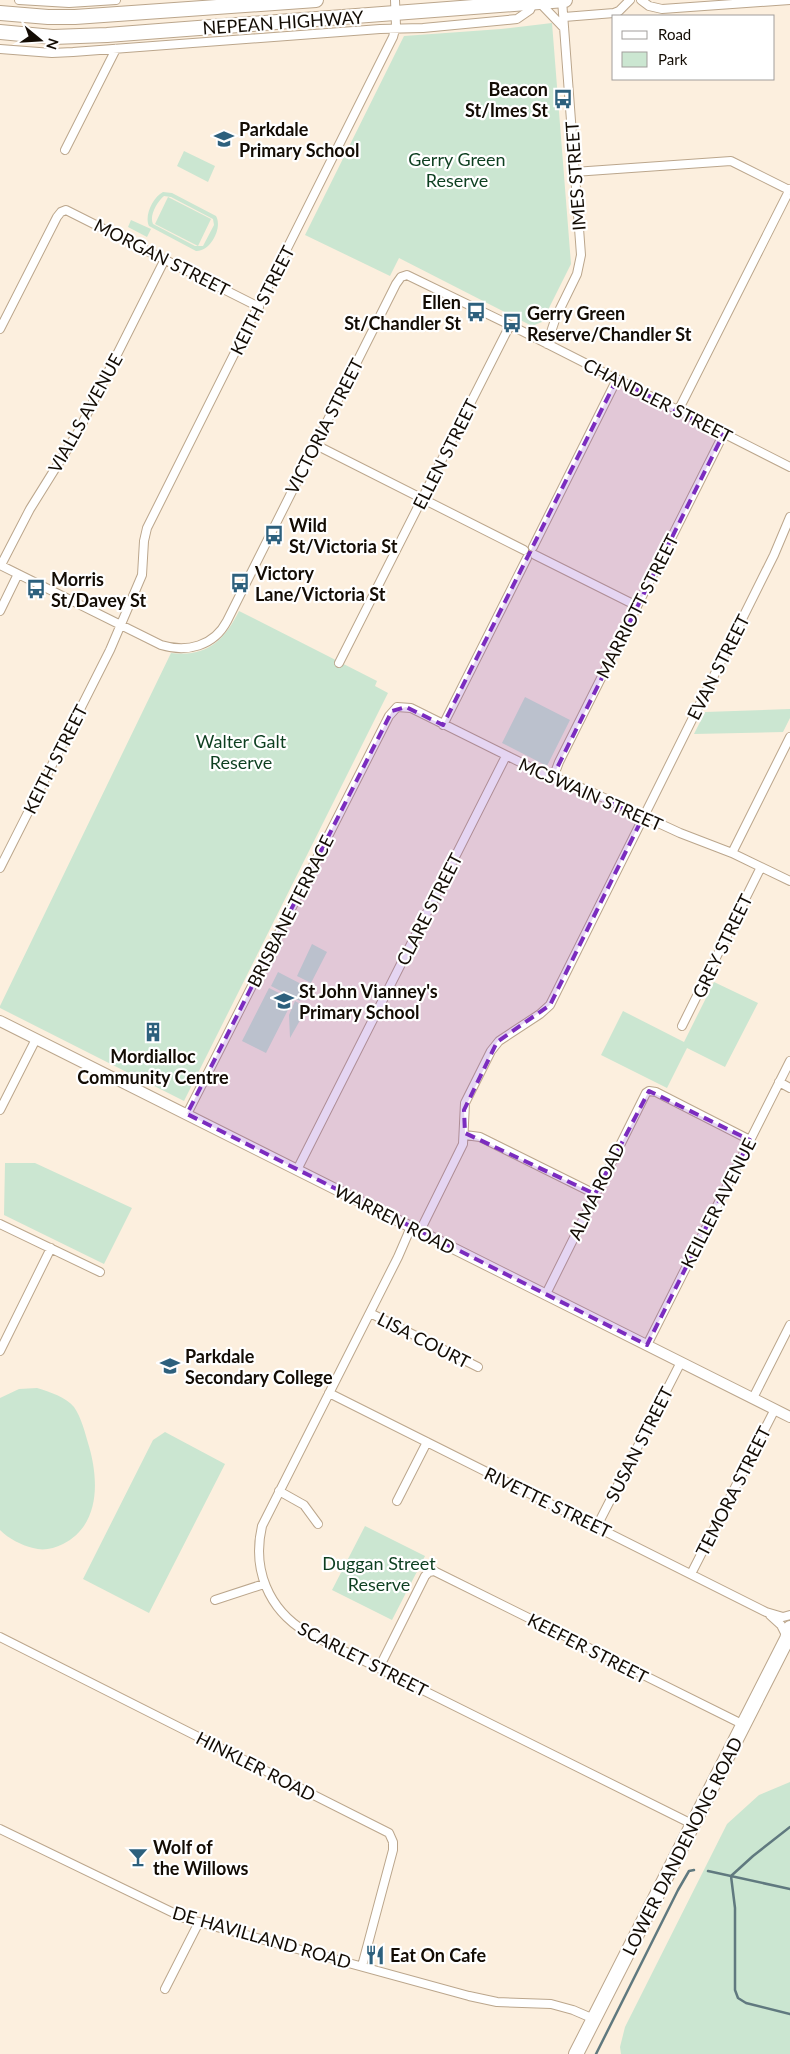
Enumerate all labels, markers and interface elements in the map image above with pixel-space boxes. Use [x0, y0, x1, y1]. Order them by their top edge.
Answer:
street label: NEPEAN HIGHWAY [202, 5, 365, 39]
north arrow [15, 15, 65, 65]
legend [612, 15, 775, 80]
text: Road [658, 25, 691, 43]
text: N [43, 36, 63, 52]
text: Park [658, 50, 688, 68]
place label: Beacon St/Imes St [465, 78, 548, 121]
bus stop icon: Beacon St/Imes St [552, 88, 574, 110]
place label: Parkdale Primary School [239, 118, 359, 161]
street label: IMES STREET [560, 120, 590, 231]
school or university icon: Parkdale Primary School [213, 128, 235, 150]
park label: Gerry Green Reserve [408, 148, 506, 191]
street label: MORGAN STREET [91, 213, 234, 301]
street label: KEITH STREET [225, 241, 299, 358]
place label: Ellen St/Chandler St [344, 291, 461, 334]
bus stop icon: Ellen St/Chandler St [465, 301, 487, 323]
place label: Gerry Green Reserve/Chandler St [527, 302, 692, 345]
bus stop icon: Gerry Green Reserve/Chandler St [501, 312, 523, 334]
street label: VIALLS AVENUE [43, 350, 127, 476]
street label: CHANDLER STREET [580, 353, 736, 447]
street label: VICTORIA STREET [280, 354, 368, 498]
street label: ELLEN STREET [408, 395, 482, 513]
place label: Wild St/Victoria St [289, 514, 398, 557]
bus stop icon: Wild St/Victoria St [263, 524, 285, 546]
street label: MARRIOTT STREET [591, 530, 683, 682]
place label: Victory Lane/Victoria St [254, 562, 386, 605]
place label: Morris St/Davey St [51, 568, 146, 611]
bus stop icon: Victory Lane/Victoria St [229, 572, 251, 594]
bus stop icon: Morris St/Davey St [25, 578, 47, 600]
street label: EVAN STREET [682, 610, 754, 723]
street label: KEITH STREET [18, 700, 92, 817]
park label: Walter Galt Reserve [196, 730, 287, 773]
street label: MCSWAIN STREET [516, 752, 667, 836]
street label: BRISBANE TERRACE [242, 831, 338, 991]
street label: CLARE STREET [391, 849, 467, 969]
street label: GREY STREET [687, 890, 757, 1002]
place label: St John Vianney's Primary School [299, 980, 438, 1023]
school or university icon: St John Vianney's Primary School [273, 990, 295, 1012]
building icon: Mordialloc Community Centre [142, 1021, 164, 1043]
place label: Mordialloc Community Centre [77, 1045, 229, 1088]
street label: KEILLER AVENUE [676, 1134, 760, 1272]
street label: ALMA ROAD [563, 1139, 629, 1243]
street label: WARREN ROAD [331, 1179, 459, 1259]
street label: LISA COURT [374, 1307, 474, 1373]
place label: Parkdale Secondary College [185, 1345, 333, 1388]
school or university icon: Parkdale Secondary College [159, 1355, 181, 1377]
street label: SUSAN STREET [601, 1382, 678, 1505]
street label: TEMORA STREET [691, 1422, 775, 1560]
street label: RIVETTE STREET [481, 1462, 615, 1542]
park label: Duggan Street Reserve [322, 1552, 436, 1595]
street label: KEEFER STREET [524, 1608, 652, 1688]
street label: SCARLET STREET [294, 1617, 432, 1701]
street label: HINKLER ROAD [193, 1726, 319, 1806]
street label: LOWER DANDENONG ROAD [617, 1733, 747, 1959]
place label: Wolf of the Willows [153, 1836, 249, 1879]
bar icon: Wolf of the Willows [127, 1846, 149, 1868]
street label: DE HAVILLAND ROAD [170, 1901, 354, 1973]
restaurant icon: Eat On Cafe [364, 1944, 386, 1966]
place label: Eat On Cafe [390, 1944, 486, 1966]

